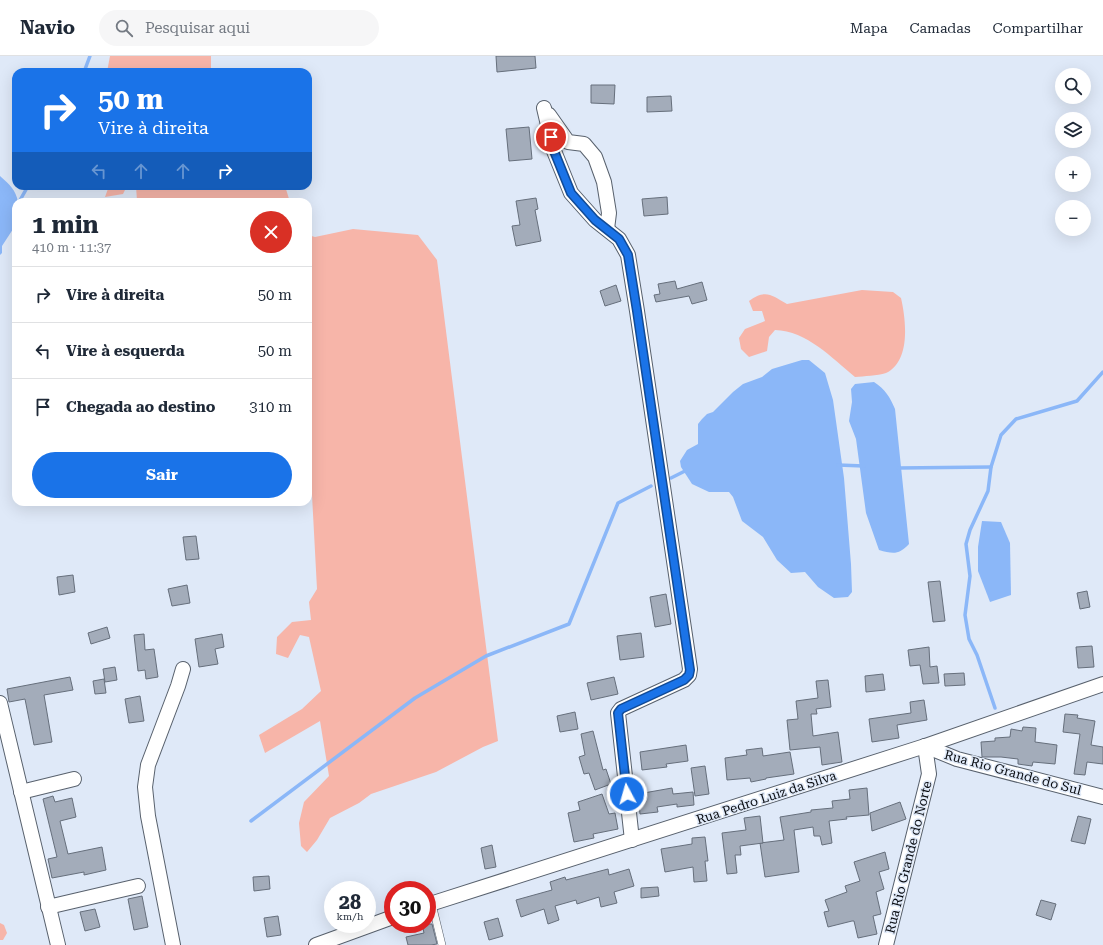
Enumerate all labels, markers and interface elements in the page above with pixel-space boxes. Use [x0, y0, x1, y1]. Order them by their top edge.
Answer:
search box [99, 10, 379, 46]
text: Navio [20, 16, 75, 39]
icon: search [113, 17, 135, 39]
text: Pesquisar aqui [145, 19, 250, 37]
text: Mapa [850, 20, 887, 36]
text: Camadas [909, 20, 971, 36]
text: Compartilhar [993, 20, 1083, 36]
map controls [1055, 68, 1091, 236]
button: search [1055, 68, 1091, 104]
text: 50 m [98, 83, 163, 116]
icon: right [32, 84, 84, 136]
button: layers [1055, 112, 1091, 148]
text: Vire à direita [98, 117, 209, 138]
pin [534, 120, 568, 154]
icon: arrive [540, 126, 562, 148]
button: + [1055, 156, 1091, 192]
icon: left [88, 160, 110, 182]
icon: ahead [130, 160, 152, 182]
icon: ahead [172, 160, 194, 182]
icon: right [214, 160, 236, 182]
button: − [1055, 200, 1091, 236]
text: 1 min [32, 211, 99, 239]
button: close [250, 211, 292, 253]
text: 410 m · 11:37 [32, 240, 111, 255]
icon: right [32, 284, 54, 306]
text: Vire à direita [66, 286, 164, 304]
text: 50 m [258, 286, 292, 304]
icon: left [32, 340, 54, 362]
text: Vire à esquerda [66, 342, 185, 360]
text: 50 m [258, 342, 292, 360]
icon: arrive [32, 396, 54, 418]
text: Chegada ao destino [66, 398, 215, 416]
text: 310 m [249, 398, 292, 416]
button: Sair [32, 452, 292, 498]
street label: Rua Rio Grande do Sul [943, 747, 1083, 798]
street label: Rua Pedro Luiz da Silva [694, 768, 838, 827]
position arrow [606, 773, 648, 815]
street label: Rua Rio Grande do Norte [882, 779, 935, 935]
speed limit sign: 30 [384, 881, 436, 933]
text: 28 [339, 890, 361, 914]
text: km/h [337, 911, 363, 922]

